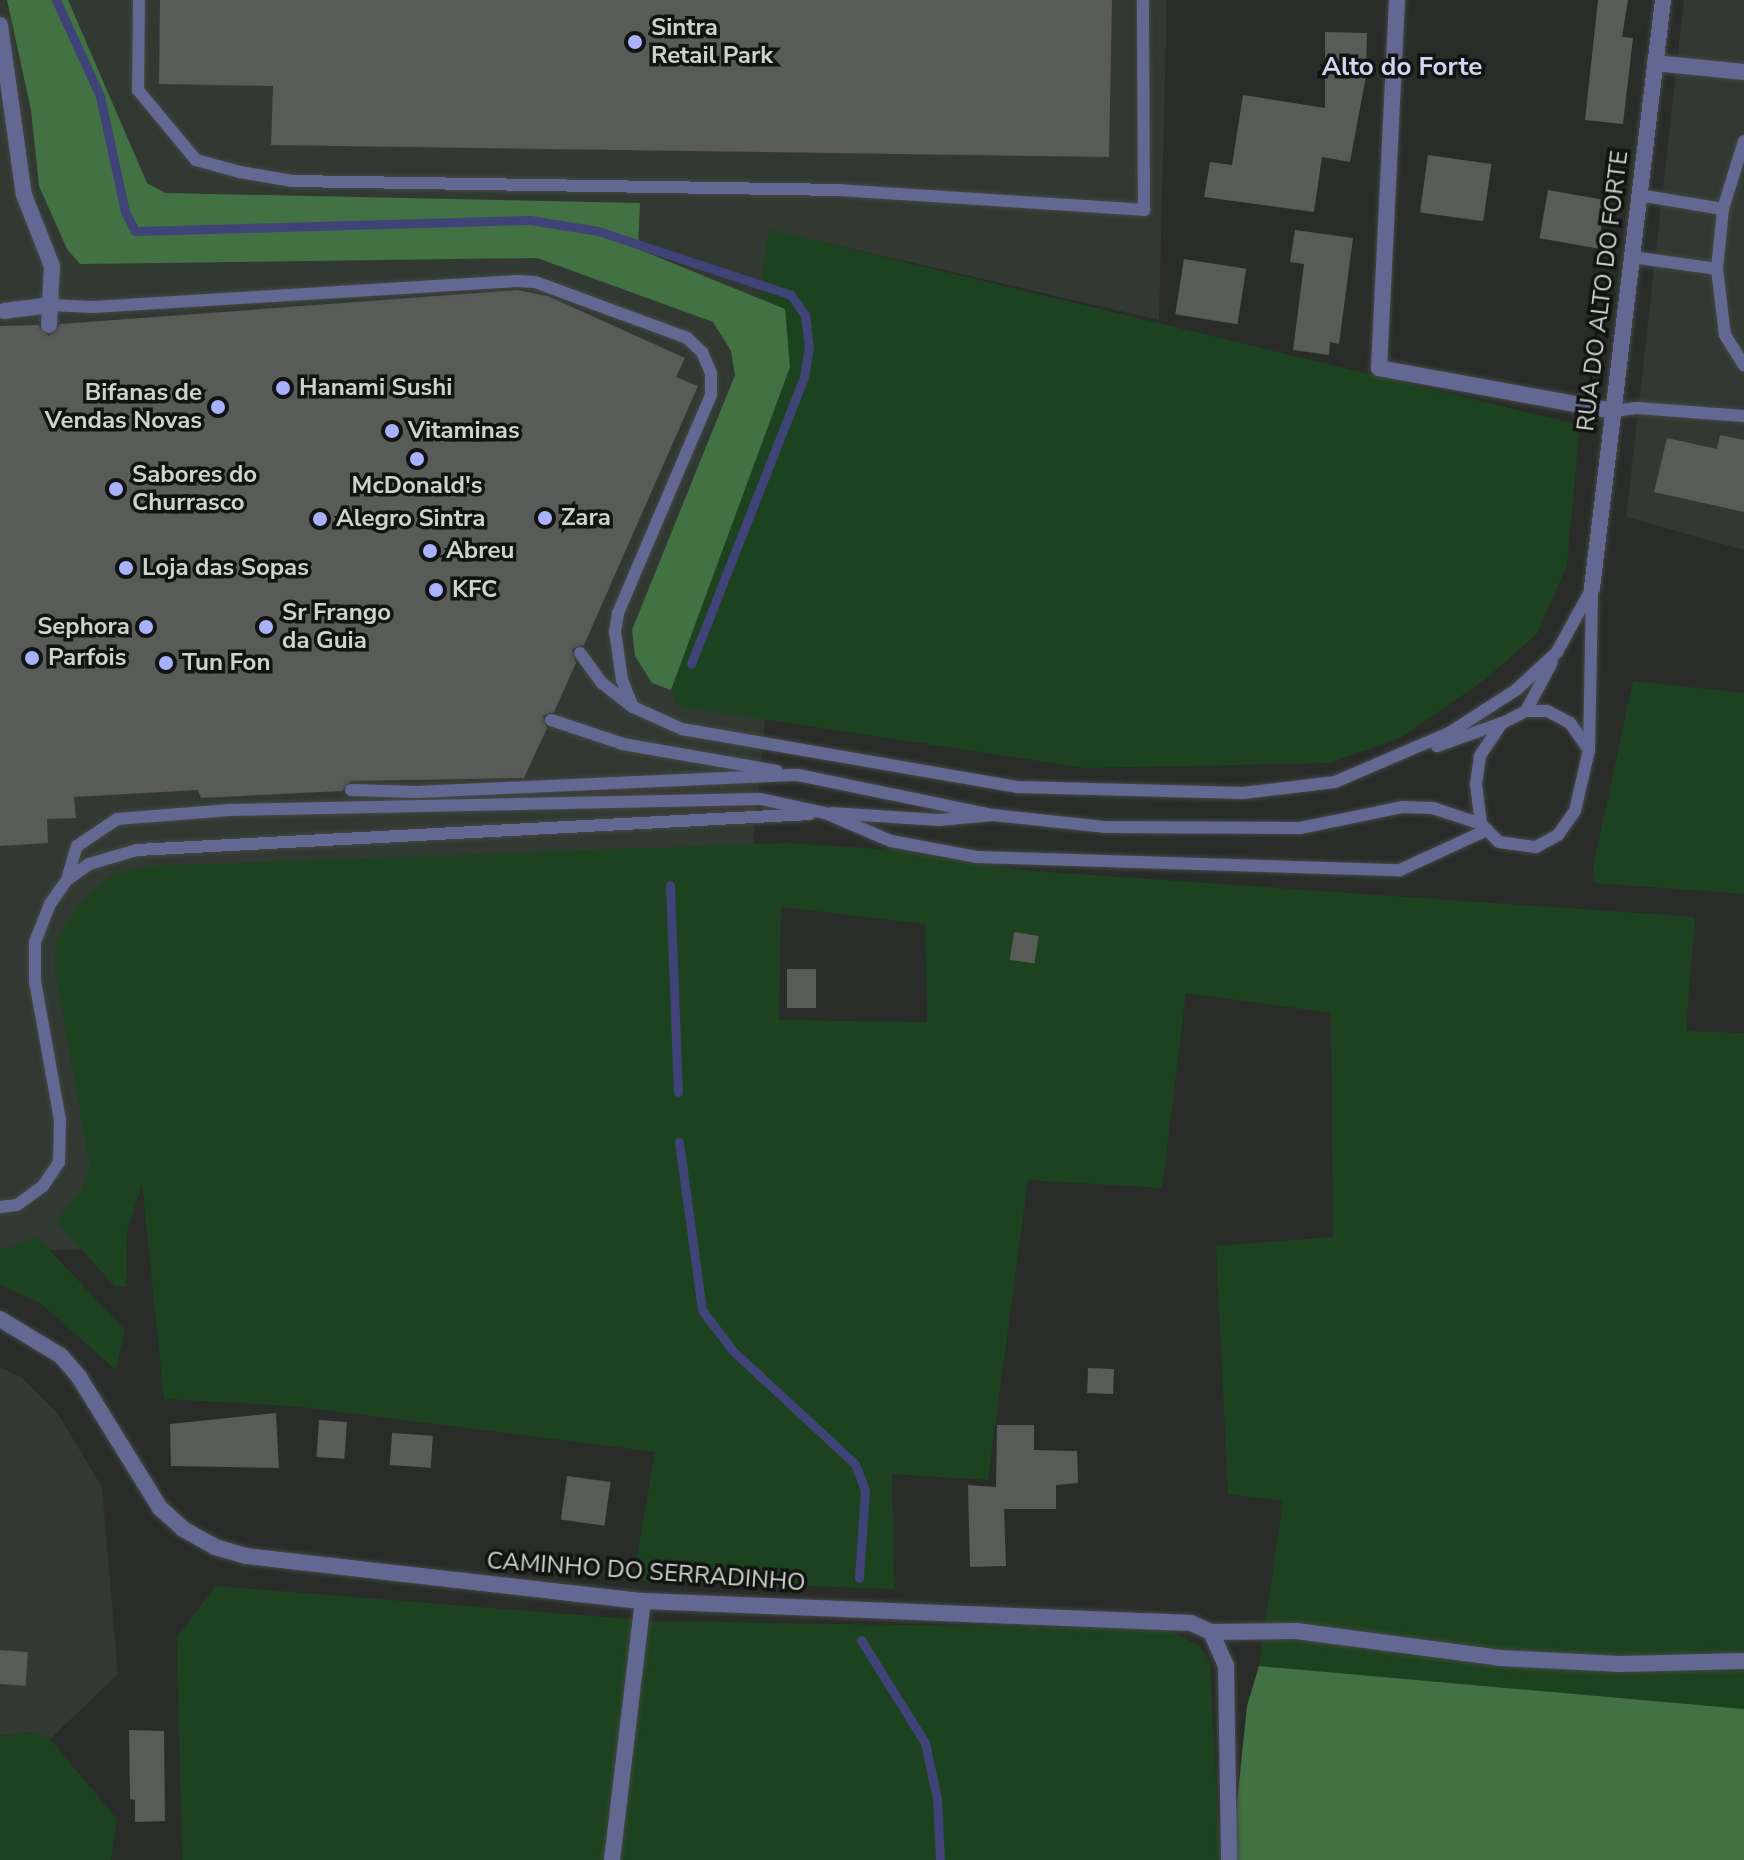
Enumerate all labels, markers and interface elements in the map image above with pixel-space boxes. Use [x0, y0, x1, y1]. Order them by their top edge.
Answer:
place label: Sintra Retail Park [651, 14, 773, 70]
marker: Sintra Retail Park [626, 33, 644, 51]
district label: Alto do Forte [1322, 51, 1482, 83]
street label: RUA DO ALTO DO FORTE [1571, 149, 1635, 433]
place label: Hanami Sushi [299, 374, 452, 402]
place label: Bifanas de Vendas Novas [45, 379, 202, 435]
marker: Hanami Sushi [274, 379, 292, 397]
marker: Bifanas de Vendas Novas [209, 398, 227, 416]
place label: Vitaminas [408, 417, 520, 445]
marker: Vitaminas [383, 422, 401, 440]
marker: McDonald's [408, 450, 426, 468]
place label: Sabores do Churrasco [132, 461, 257, 517]
place label: McDonald's [352, 472, 482, 500]
marker: Sabores do Churrasco [107, 480, 125, 498]
place label: Zara [561, 504, 611, 532]
place label: Alegro Sintra [336, 505, 485, 533]
marker: Zara [536, 509, 554, 527]
marker: Alegro Sintra [311, 510, 329, 528]
place label: Abreu [446, 537, 514, 565]
marker: Abreu [421, 542, 439, 560]
place label: Loja das Sopas [142, 554, 309, 582]
marker: Loja das Sopas [117, 559, 135, 577]
place label: KFC [452, 576, 497, 604]
marker: KFC [427, 581, 445, 599]
place label: Sr Frango da Guia [282, 599, 391, 655]
place label: Sephora [37, 613, 130, 641]
marker: Sephora [137, 618, 155, 636]
marker: Sr Frango da Guia [257, 618, 275, 636]
place label: Parfois [48, 644, 126, 672]
marker: Parfois [23, 649, 41, 667]
place label: Tun Fon [182, 649, 270, 677]
marker: Tun Fon [157, 654, 175, 672]
street label: CAMINHO DO SERRADINHO [486, 1546, 806, 1598]

